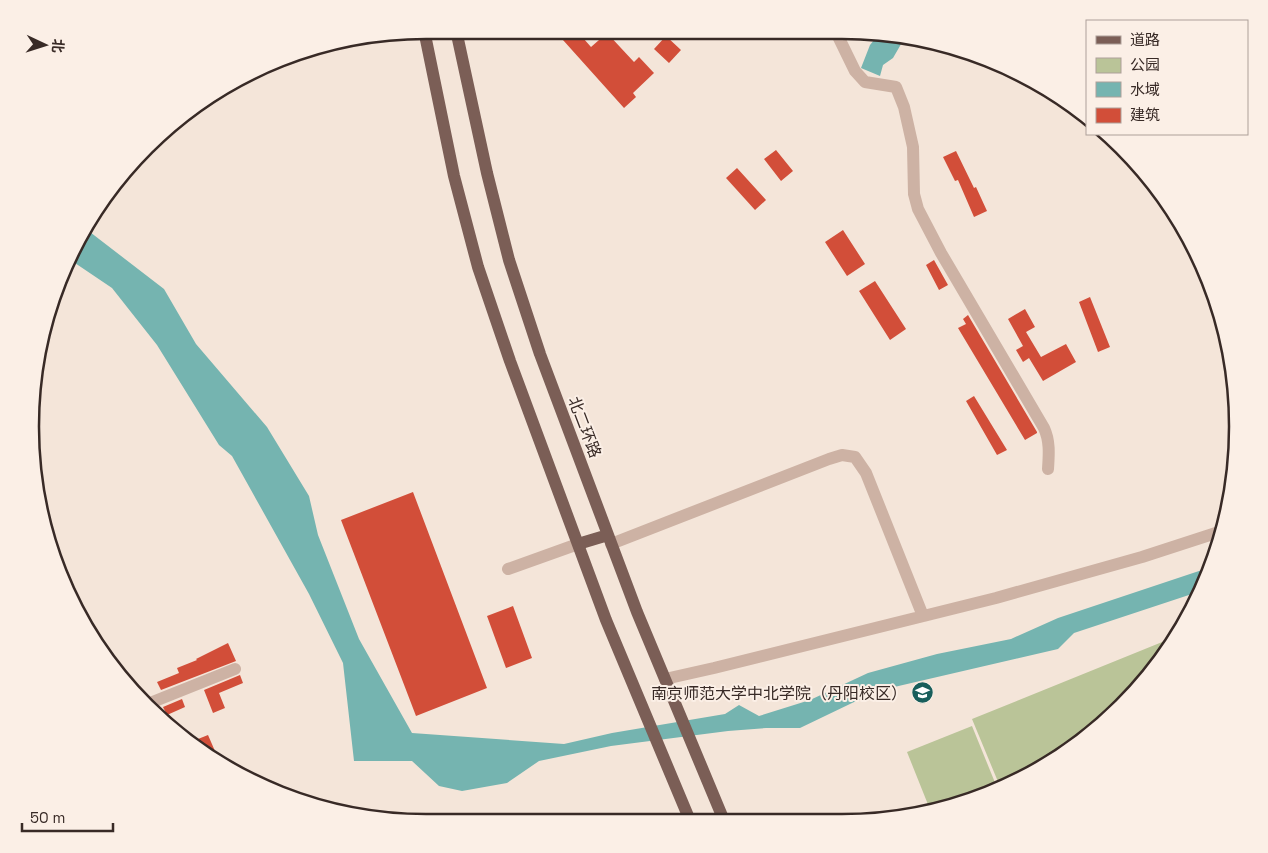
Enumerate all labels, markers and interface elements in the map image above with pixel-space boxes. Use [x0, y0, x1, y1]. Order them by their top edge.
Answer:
north arrow [20, 20, 70, 70]
legend [1086, 20, 1248, 135]
text: 道路 [1130, 30, 1160, 49]
text: 北 [49, 38, 67, 54]
text: 公园 [1130, 55, 1160, 74]
text: 水域 [1130, 80, 1160, 99]
text: 建筑 [1130, 105, 1160, 124]
street label: 北二环路 [563, 394, 606, 461]
school or university icon: 南京师范大学中北学院（丹阳校区） [911, 681, 935, 705]
place label: 南京师范大学中北学院（丹阳校区） [651, 683, 907, 704]
scale bar [22, 800, 114, 832]
text: 50 m [30, 808, 65, 827]

